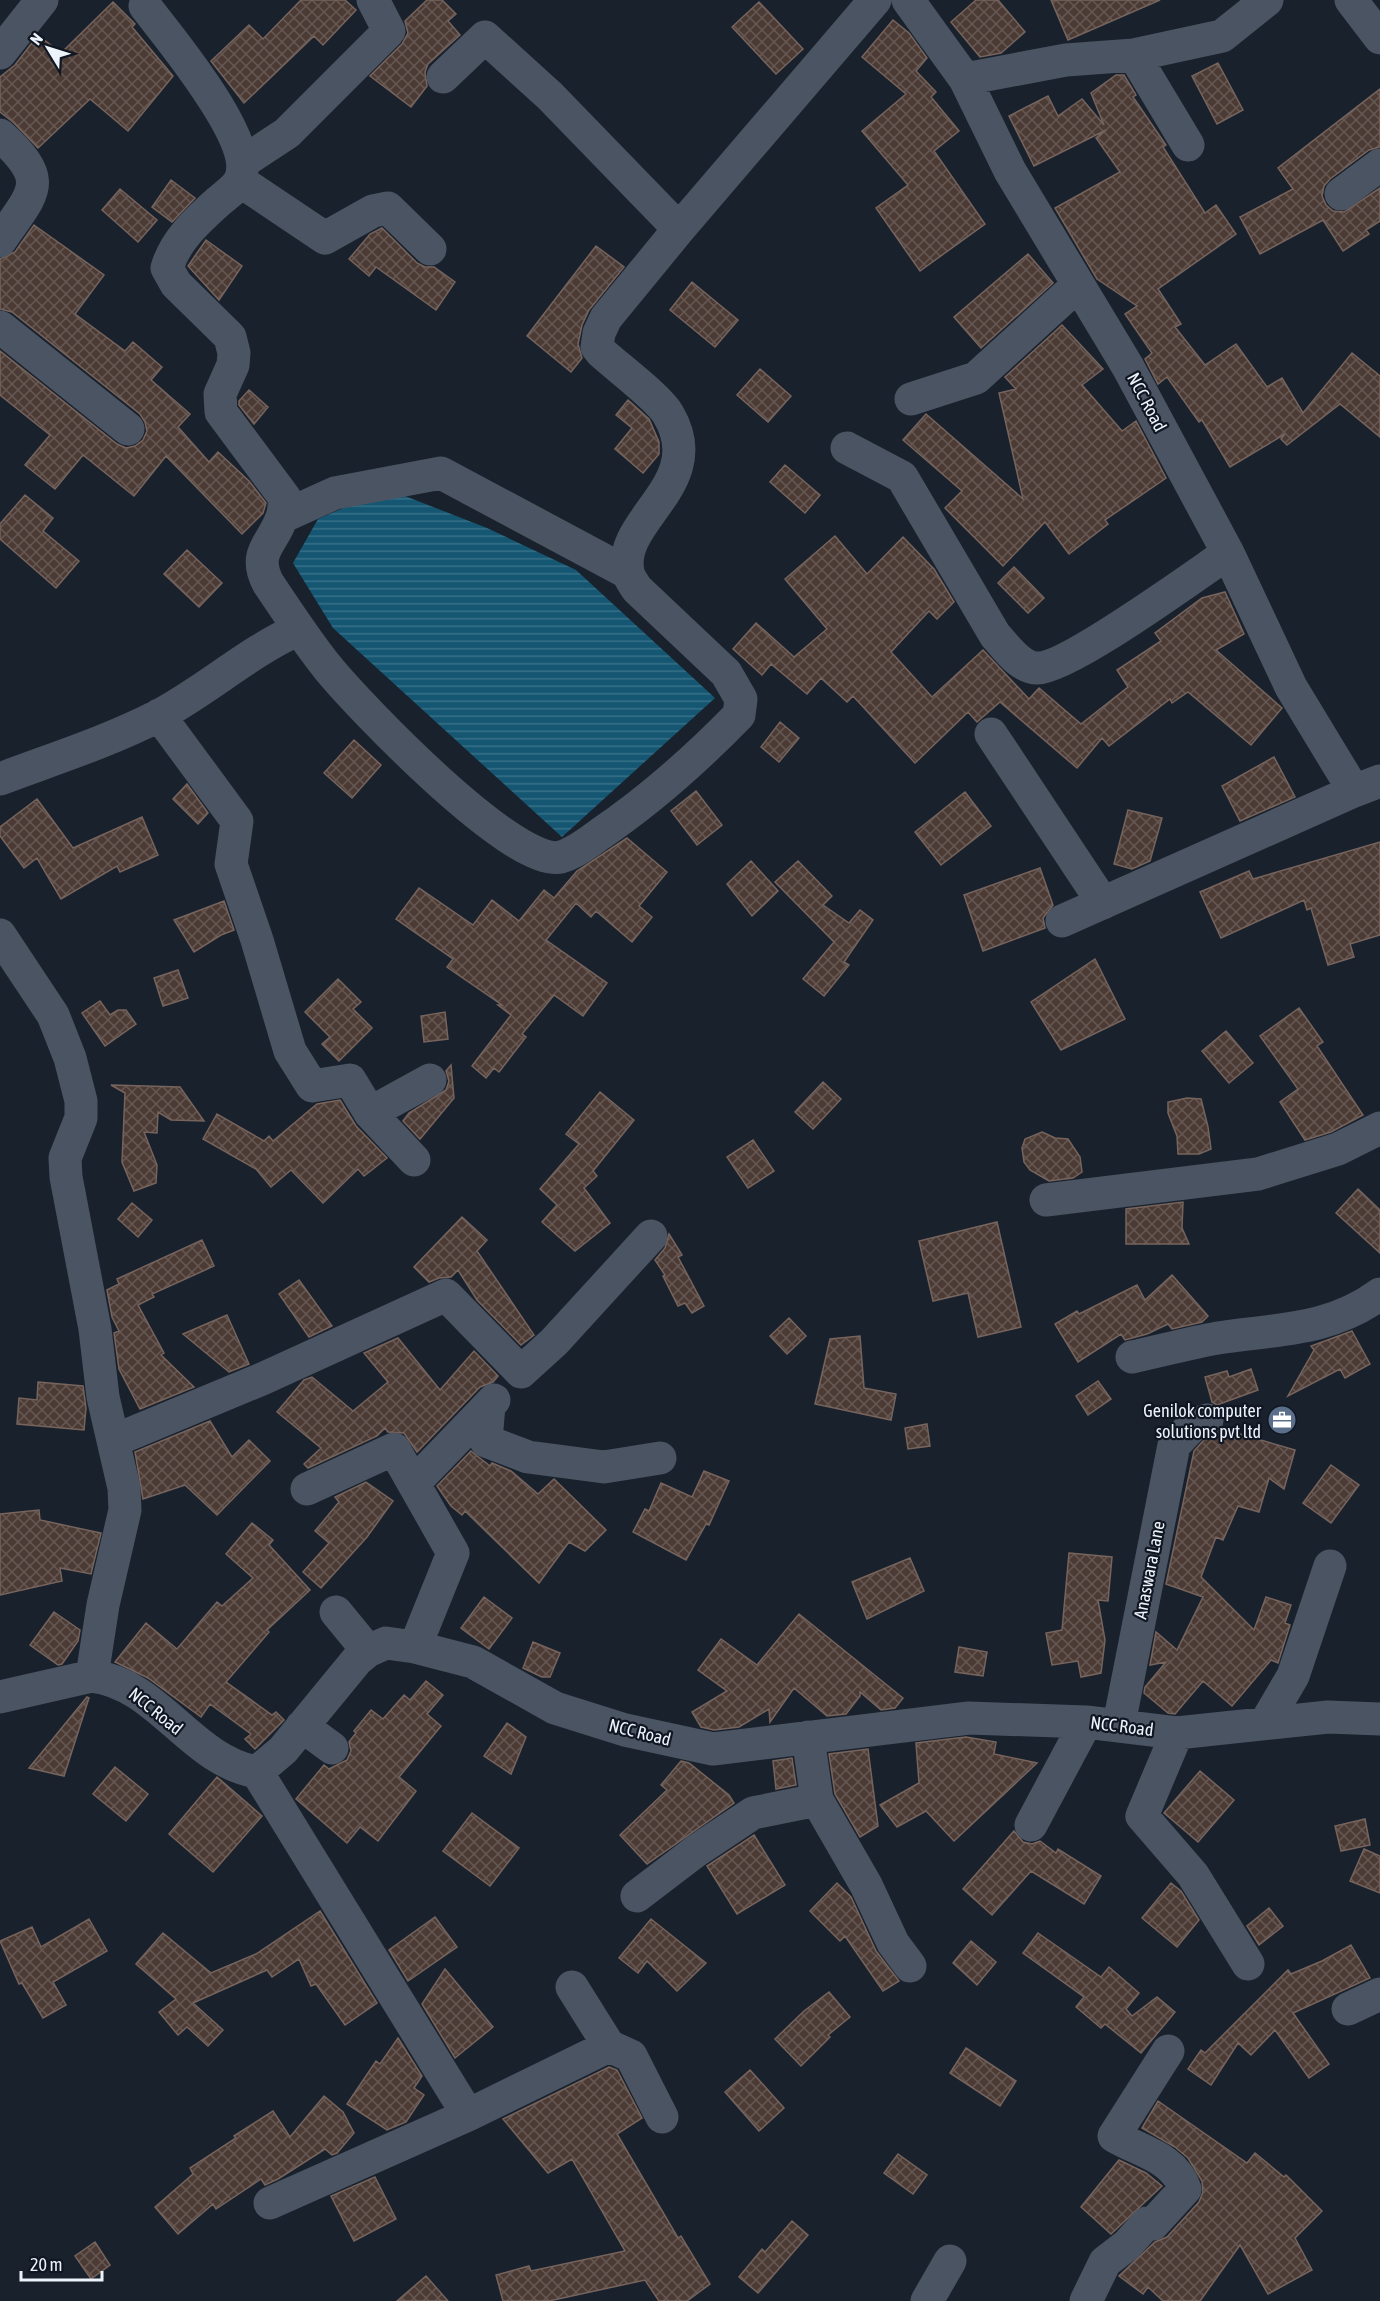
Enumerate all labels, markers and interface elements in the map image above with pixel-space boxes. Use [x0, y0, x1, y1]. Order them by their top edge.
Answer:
north arrow [18, 18, 78, 78]
text: N [26, 29, 46, 48]
street label: NCC Road [1123, 369, 1171, 435]
place label: Genilok computer solutions pvt ltd [1143, 1400, 1262, 1442]
office icon: Genilok computer solutions pvt ltd [1266, 1404, 1298, 1436]
street label: Anaswara Lane [1129, 1519, 1169, 1621]
street label: NCC Road [125, 1683, 187, 1739]
street label: NCC Road [1089, 1712, 1155, 1740]
street label: NCC Road [607, 1714, 673, 1750]
scale bar [21, 2244, 102, 2282]
text: 20 m [30, 2254, 62, 2275]

